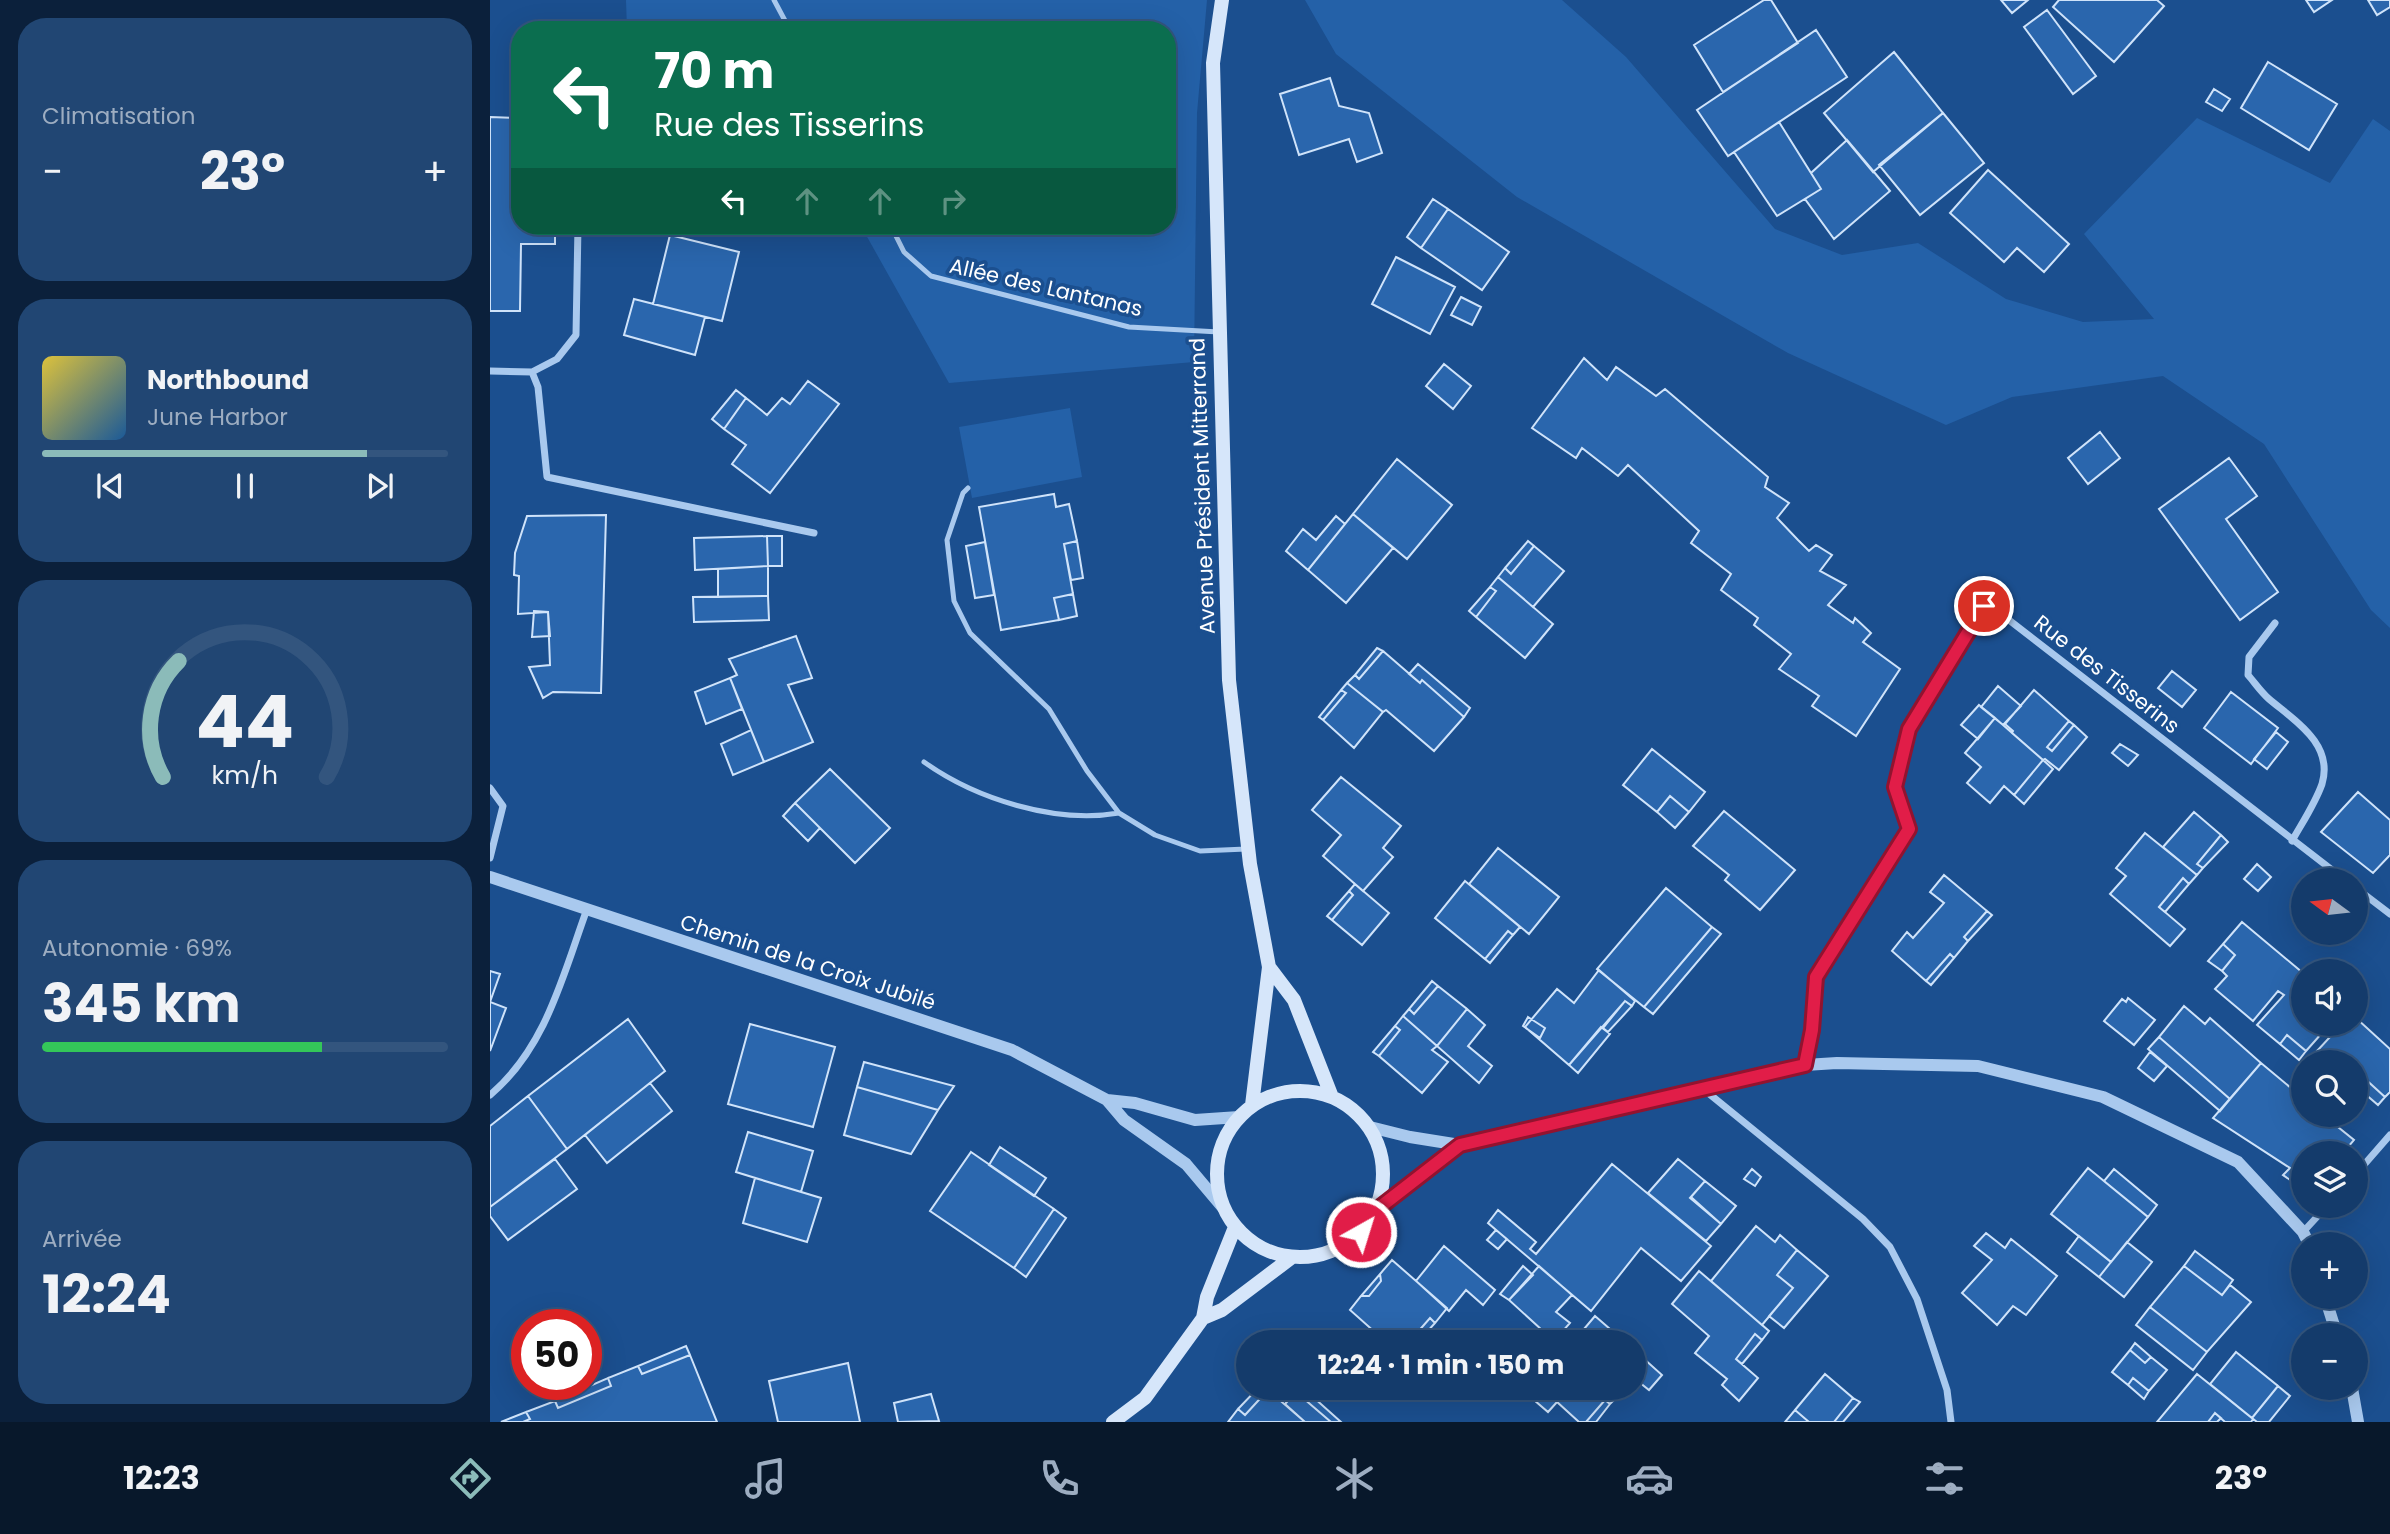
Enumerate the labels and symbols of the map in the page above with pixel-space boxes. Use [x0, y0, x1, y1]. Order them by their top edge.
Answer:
street label: Allée des Lantanas [947, 251, 1145, 323]
street label: Avenue Président Mitterrand [1182, 337, 1222, 635]
pin [1954, 576, 2014, 636]
street label: Rue des Tisserins [2028, 608, 2186, 740]
north arrow [2291, 868, 2368, 945]
street label: Chemin de la Croix Jubilé [677, 907, 939, 1017]
position arrow [1324, 1195, 1398, 1269]
speed limit sign: 50 [511, 1309, 602, 1400]

